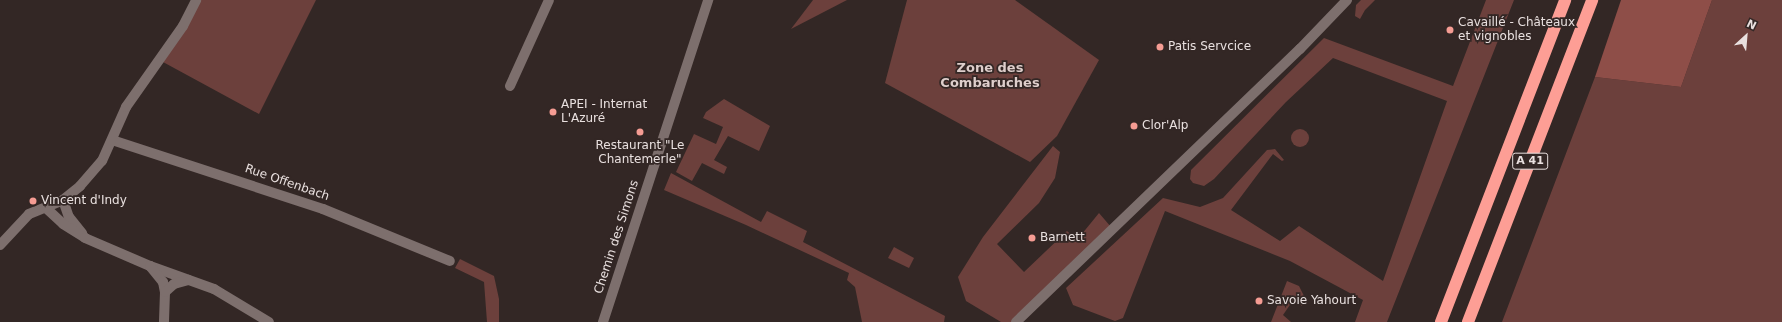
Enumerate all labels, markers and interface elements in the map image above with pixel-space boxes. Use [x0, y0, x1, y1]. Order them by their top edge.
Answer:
place label: Cavaillé - Châteaux et vignobles [1458, 16, 1575, 44]
north arrow [1726, 16, 1766, 56]
text: N [1744, 17, 1758, 33]
marker: Cavaillé - Châteaux et vignobles [1445, 25, 1455, 35]
place label: Patis Servcice [1168, 40, 1251, 54]
marker: Patis Servcice [1155, 42, 1165, 52]
district label: Zone des Combaruches [940, 61, 1040, 92]
place label: APEI - Internat L'Azuré [561, 98, 647, 126]
marker: APEI - Internat L'Azuré [548, 107, 558, 117]
place label: Clor'Alp [1142, 119, 1188, 133]
marker: Clor'Alp [1129, 121, 1139, 131]
marker: Restaurant "Le Chantemerle" [635, 127, 645, 137]
place label: Restaurant "Le Chantemerle" [596, 139, 684, 167]
road number: A 41 [1512, 152, 1548, 170]
street label: Rue Offenbach [243, 162, 331, 204]
street label: Chemin des Simons [592, 178, 642, 296]
place label: Vincent d'Indy [41, 194, 127, 208]
marker: Vincent d'Indy [28, 196, 38, 206]
place label: Barnett [1040, 231, 1085, 245]
marker: Barnett [1027, 233, 1037, 243]
place label: Savoie Yahourt [1267, 294, 1356, 308]
marker: Savoie Yahourt [1254, 296, 1264, 306]

